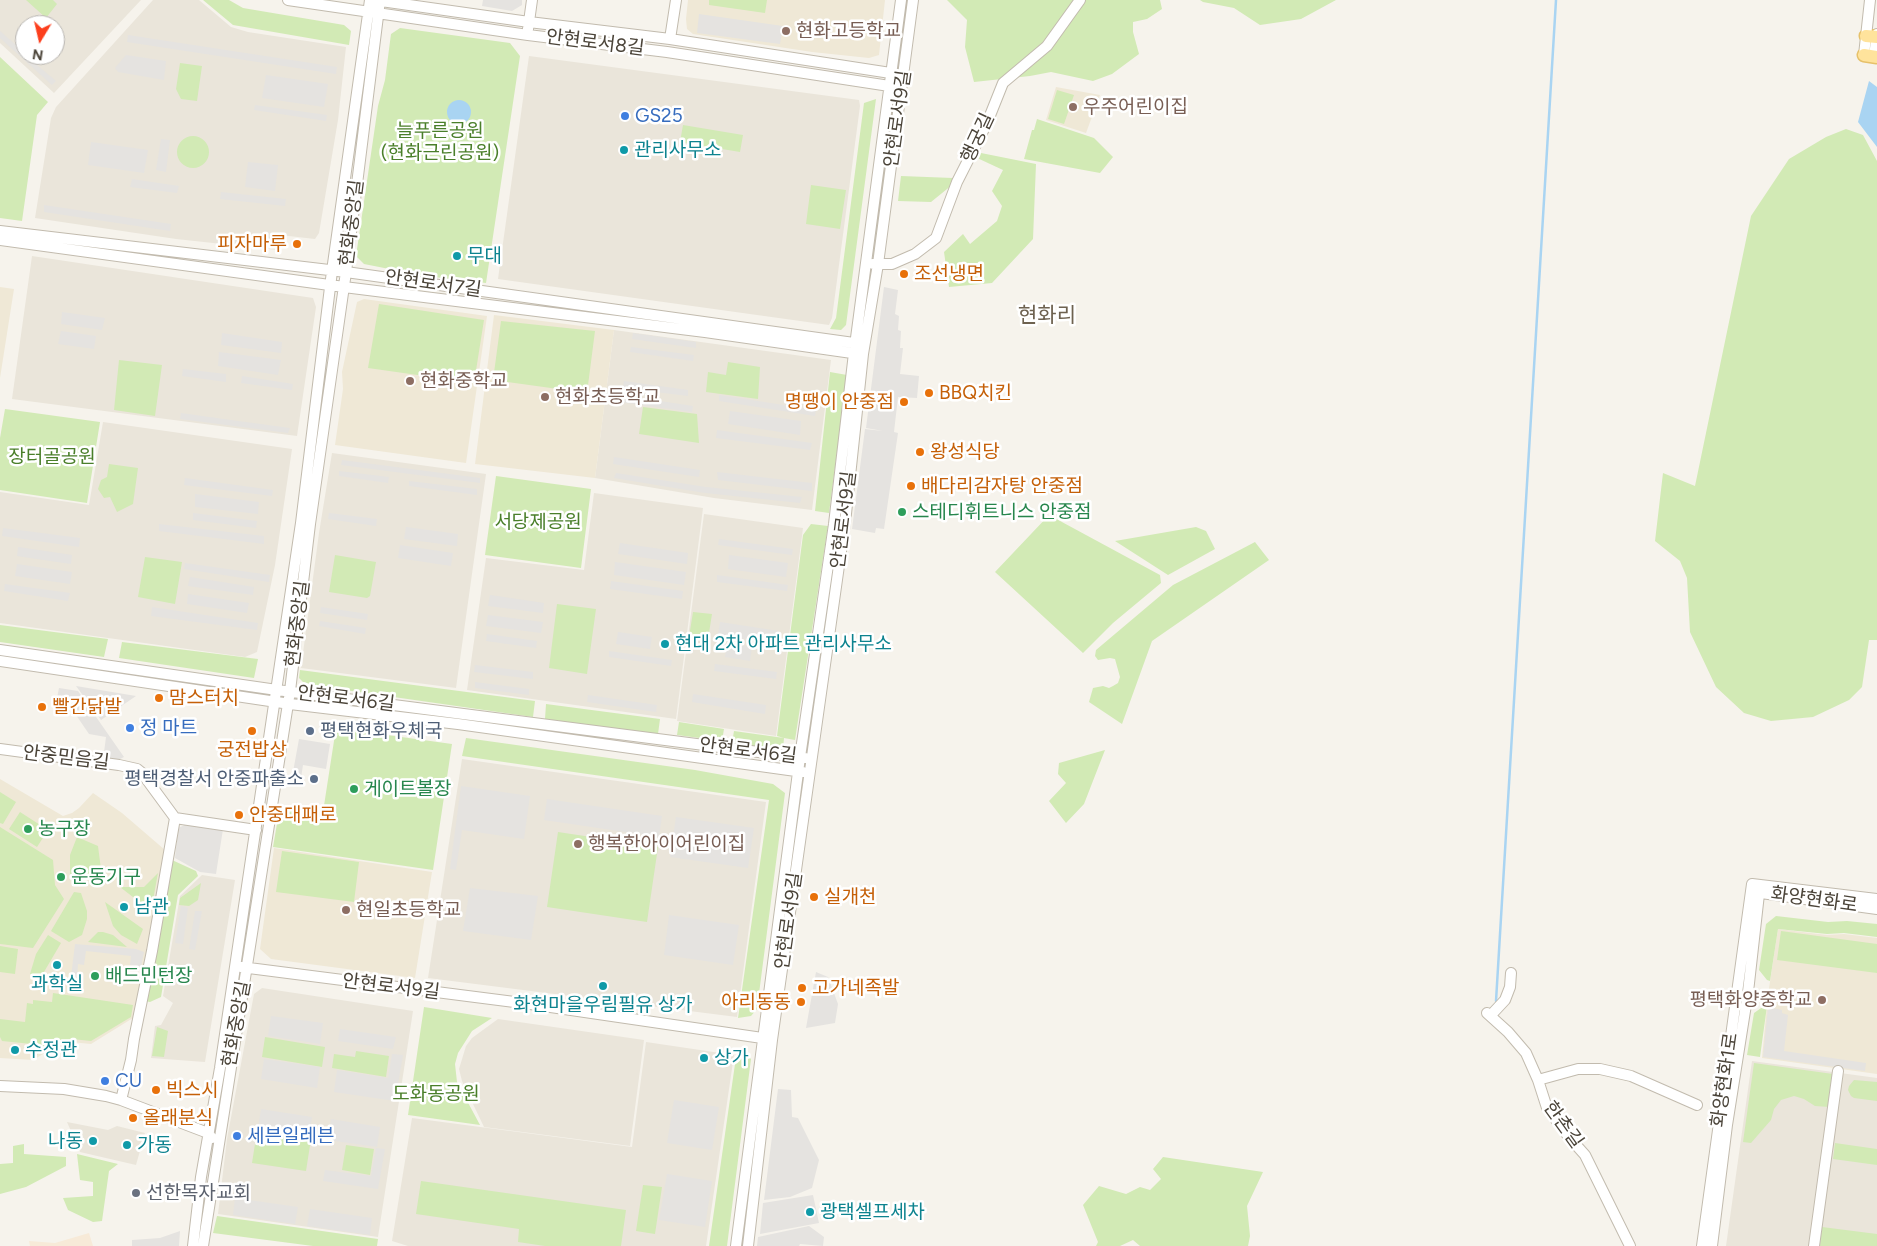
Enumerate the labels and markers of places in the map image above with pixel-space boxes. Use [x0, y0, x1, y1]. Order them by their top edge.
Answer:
place label: 현화고등학교 [796, 20, 901, 42]
marker: 현화고등학교 [780, 25, 792, 37]
place label: 우주어린이집 [1083, 96, 1188, 118]
marker: 우주어린이집 [1067, 101, 1079, 113]
place label: GS25 [635, 105, 683, 127]
marker: GS25 [619, 110, 631, 122]
place label: 관리사무소 [634, 139, 721, 161]
marker: 관리사무소 [618, 144, 630, 156]
place label: 피자마루 [217, 233, 287, 255]
marker: 피자마루 [291, 238, 303, 250]
place label: 무대 [467, 245, 502, 267]
marker: 무대 [451, 250, 463, 262]
place label: 조선냉면 [914, 263, 984, 285]
marker: 조선냉면 [898, 268, 910, 280]
place label: 현화중학교 [420, 370, 507, 392]
marker: 현화중학교 [404, 375, 416, 387]
place label: BBQ치킨 [939, 382, 1012, 404]
place label: 현화초등학교 [555, 386, 660, 408]
marker: BBQ치킨 [923, 387, 935, 399]
marker: 현화초등학교 [539, 391, 551, 403]
place label: 명땡이 안중점 [784, 391, 894, 413]
marker: 명땡이 안중점 [898, 396, 910, 408]
place label: 왕성식당 [930, 441, 1000, 463]
marker: 왕성식당 [914, 446, 926, 458]
place label: 배다리감자탕 안중점 [921, 475, 1083, 497]
marker: 배다리감자탕 안중점 [905, 480, 917, 492]
place label: 스테디휘트니스 안중점 [912, 501, 1091, 523]
marker: 스테디휘트니스 안중점 [896, 506, 908, 518]
place label: 현대 2차 아파트 관리사무소 [675, 633, 892, 655]
marker: 현대 2차 아파트 관리사무소 [659, 638, 671, 650]
place label: 맘스터치 [169, 687, 239, 709]
marker: 맘스터치 [153, 692, 165, 704]
place label: 빨간닭발 [52, 696, 122, 718]
marker: 빨간닭발 [36, 701, 48, 713]
place label: 정 마트 [140, 717, 197, 739]
place label: 평택현화우체국 [320, 720, 442, 742]
marker: 정 마트 [124, 722, 136, 734]
marker: 궁전밥상 [246, 725, 258, 737]
marker: 평택현화우체국 [304, 725, 316, 737]
place label: 궁전밥상 [217, 739, 287, 761]
place label: 평택경찰서 안중파출소 [125, 768, 304, 790]
marker: 평택경찰서 안중파출소 [308, 773, 320, 785]
place label: 게이트볼장 [364, 778, 451, 800]
marker: 게이트볼장 [348, 783, 360, 795]
place label: 안중대패로 [249, 804, 336, 826]
marker: 안중대패로 [233, 809, 245, 821]
place label: 농구장 [38, 818, 90, 840]
marker: 농구장 [22, 823, 34, 835]
place label: 행복한아이어린이집 [588, 833, 745, 855]
marker: 행복한아이어린이집 [572, 838, 584, 850]
place label: 운동기구 [71, 866, 141, 888]
marker: 운동기구 [55, 871, 67, 883]
place label: 실개천 [824, 886, 876, 908]
marker: 실개천 [808, 891, 820, 903]
place label: 남관 [134, 896, 169, 918]
place label: 현일초등학교 [356, 899, 461, 921]
marker: 남관 [118, 901, 130, 913]
marker: 현일초등학교 [340, 904, 352, 916]
marker: 과학실 [51, 959, 63, 971]
place label: 배드민턴장 [105, 965, 192, 987]
marker: 배드민턴장 [89, 970, 101, 982]
place label: 과학실 [31, 973, 83, 995]
place label: 고가네족발 [812, 977, 899, 999]
marker: 화현마을우림필유 상가 [597, 980, 609, 992]
marker: 고가네족발 [796, 982, 808, 994]
place label: 평택화양중학교 [1690, 989, 1812, 1011]
place label: 아리동동 [721, 991, 791, 1013]
place label: 화현마을우림필유 상가 [513, 994, 693, 1016]
marker: 평택화양중학교 [1816, 994, 1828, 1006]
marker: 아리동동 [795, 996, 807, 1008]
place label: 수정관 [25, 1039, 77, 1061]
marker: 수정관 [9, 1044, 21, 1056]
place label: 상가 [714, 1047, 749, 1069]
marker: 상가 [698, 1052, 710, 1064]
place label: CU [115, 1070, 142, 1092]
marker: CU [99, 1075, 111, 1087]
place label: 빅스시 [166, 1079, 218, 1101]
marker: 빅스시 [150, 1084, 162, 1096]
place label: 올래분식 [143, 1107, 213, 1129]
marker: 올래분식 [127, 1112, 139, 1124]
place label: 세븐일레븐 [247, 1125, 334, 1147]
place label: 나동 [48, 1130, 83, 1152]
marker: 세븐일레븐 [231, 1130, 243, 1142]
place label: 가동 [137, 1134, 172, 1156]
marker: 나동 [87, 1135, 99, 1147]
marker: 가동 [121, 1139, 133, 1151]
place label: 선한목자교회 [146, 1182, 251, 1204]
marker: 선한목자교회 [130, 1187, 142, 1199]
place label: 광택셀프세차 [820, 1201, 925, 1223]
marker: 광택셀프세차 [804, 1206, 816, 1218]

